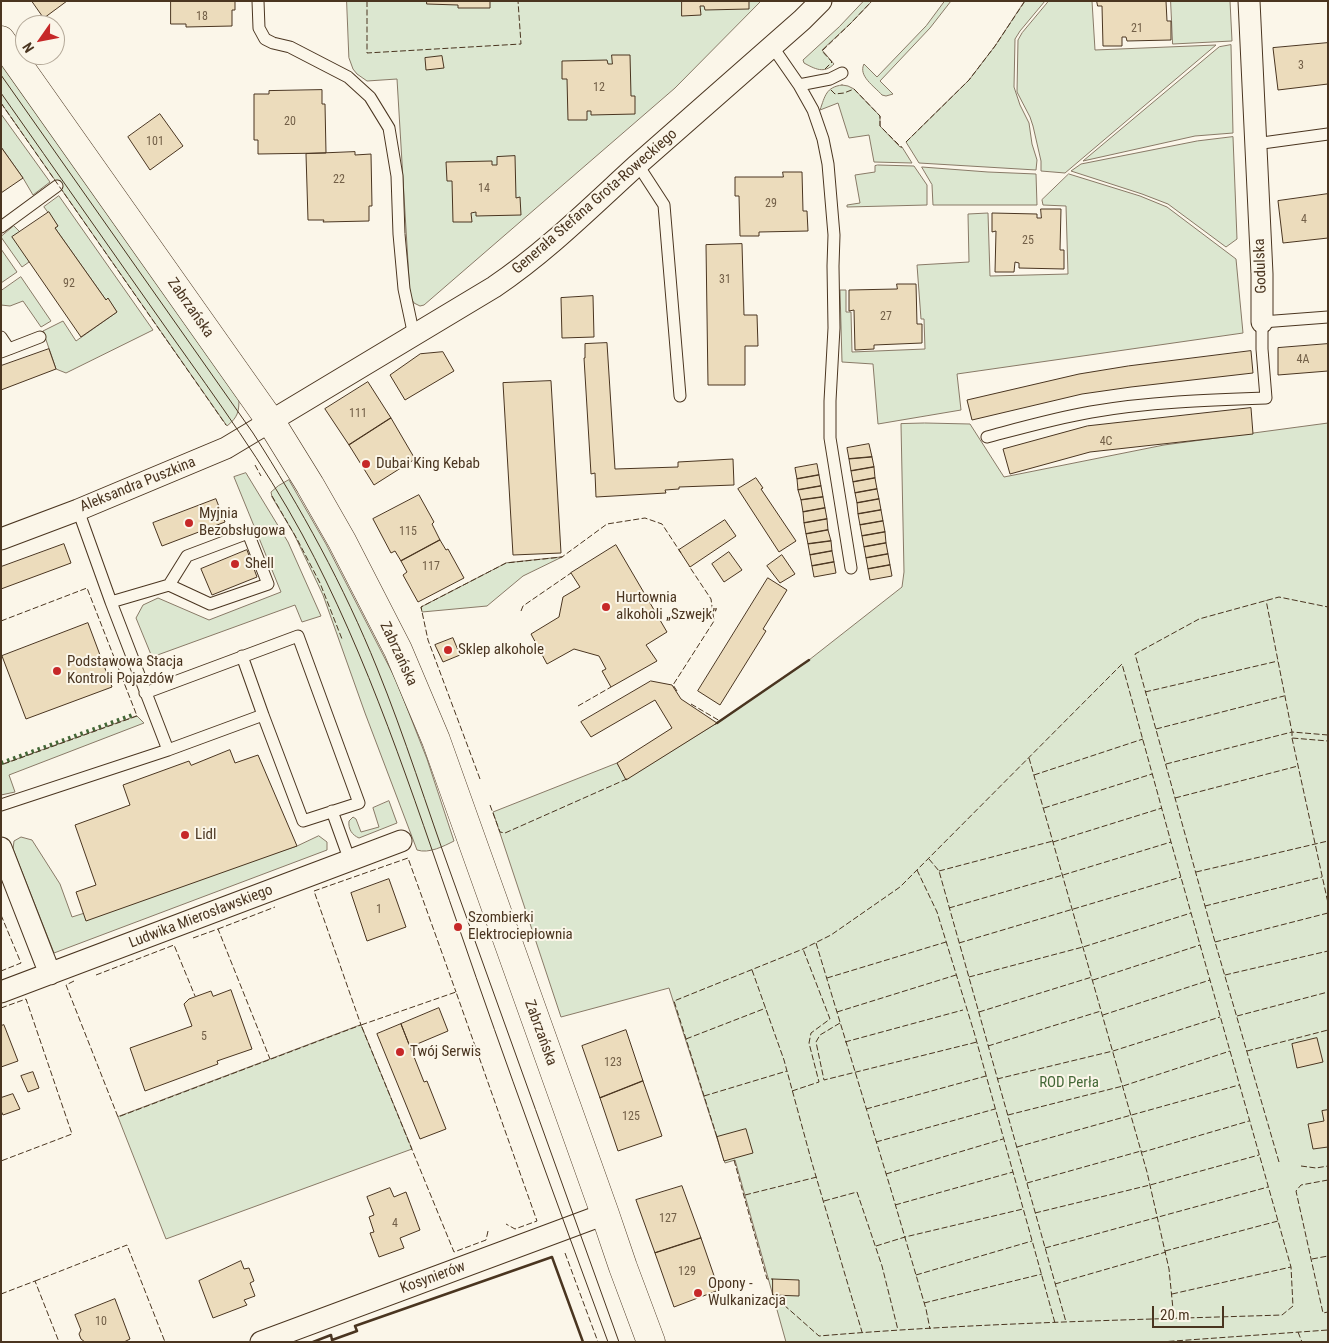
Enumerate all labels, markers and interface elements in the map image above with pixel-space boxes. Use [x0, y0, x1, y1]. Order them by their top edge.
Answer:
house number: 18 [196, 10, 208, 24]
north arrow [15, 15, 65, 65]
house number: 21 [1131, 22, 1143, 36]
text: N [19, 40, 37, 56]
house number: 3 [1298, 59, 1304, 73]
house number: 12 [593, 81, 605, 95]
house number: 20 [284, 115, 296, 129]
street label: Generała Stefana Grota-Roweckiego [509, 125, 681, 279]
house number: 101 [146, 135, 164, 149]
house number: 22 [333, 173, 345, 187]
house number: 14 [478, 182, 490, 196]
house number: 29 [765, 197, 777, 211]
house number: 4 [1301, 213, 1307, 227]
house number: 25 [1022, 234, 1034, 248]
street label: Godulska [1251, 238, 1271, 294]
house number: 31 [719, 273, 731, 287]
street label: Zabrzańska [163, 275, 217, 341]
house number: 92 [63, 277, 75, 291]
house number: 27 [880, 310, 892, 324]
house number: 4A [1297, 353, 1309, 367]
house number: 111 [349, 407, 367, 421]
house number: 4C [1100, 435, 1112, 449]
street label: Aleksandra Puszkina [78, 454, 198, 516]
place label: Dubai King Kebab [376, 455, 480, 473]
marker: Dubai King Kebab [360, 458, 372, 470]
place label: Myjnia Bezobsługowa [199, 505, 285, 540]
marker: Myjnia Bezobsługowa [183, 517, 195, 529]
house number: 115 [399, 525, 417, 539]
place label: Shell [245, 555, 274, 573]
marker: Shell [229, 558, 241, 570]
house number: 117 [422, 560, 440, 574]
place label: Hurtownia alkoholi „Szwejk” [616, 589, 717, 624]
marker: Hurtownia alkoholi „Szwejk” [600, 601, 612, 613]
street label: Zabrzańska [375, 619, 421, 689]
place label: Sklep alkohole [458, 641, 544, 659]
marker: Sklep alkohole [442, 644, 454, 656]
place label: Podstawowa Stacja Kontroli Pojazdów [67, 653, 183, 688]
marker: Podstawowa Stacja Kontroli Pojazdów [51, 665, 63, 677]
place label: Lidl [195, 826, 216, 844]
marker: Lidl [179, 829, 191, 841]
street label: Ludwika Mierosławskiego [127, 881, 275, 953]
house number: 1 [376, 903, 382, 917]
place label: Szombierki Elektrociepłownia [468, 909, 573, 944]
marker: Szombierki Elektrociepłownia [452, 921, 464, 933]
street label: Zabrzańska [520, 998, 560, 1068]
house number: 5 [201, 1030, 207, 1044]
place label: Twój Serwis [410, 1043, 481, 1061]
marker: Twój Serwis [394, 1046, 406, 1058]
house number: 123 [604, 1056, 622, 1070]
park label: ROD Perła [1039, 1074, 1099, 1092]
house number: 125 [622, 1110, 640, 1124]
house number: 127 [659, 1212, 677, 1226]
house number: 4 [392, 1217, 398, 1231]
street label: Kosynierów [398, 1258, 468, 1298]
house number: 129 [678, 1265, 696, 1279]
place label: Opony - Wulkanizacja [708, 1275, 786, 1310]
marker: Opony - Wulkanizacja [692, 1287, 704, 1299]
scale bar [1154, 1296, 1226, 1328]
text: 20 m [1160, 1306, 1190, 1324]
house number: 10 [95, 1315, 107, 1329]

